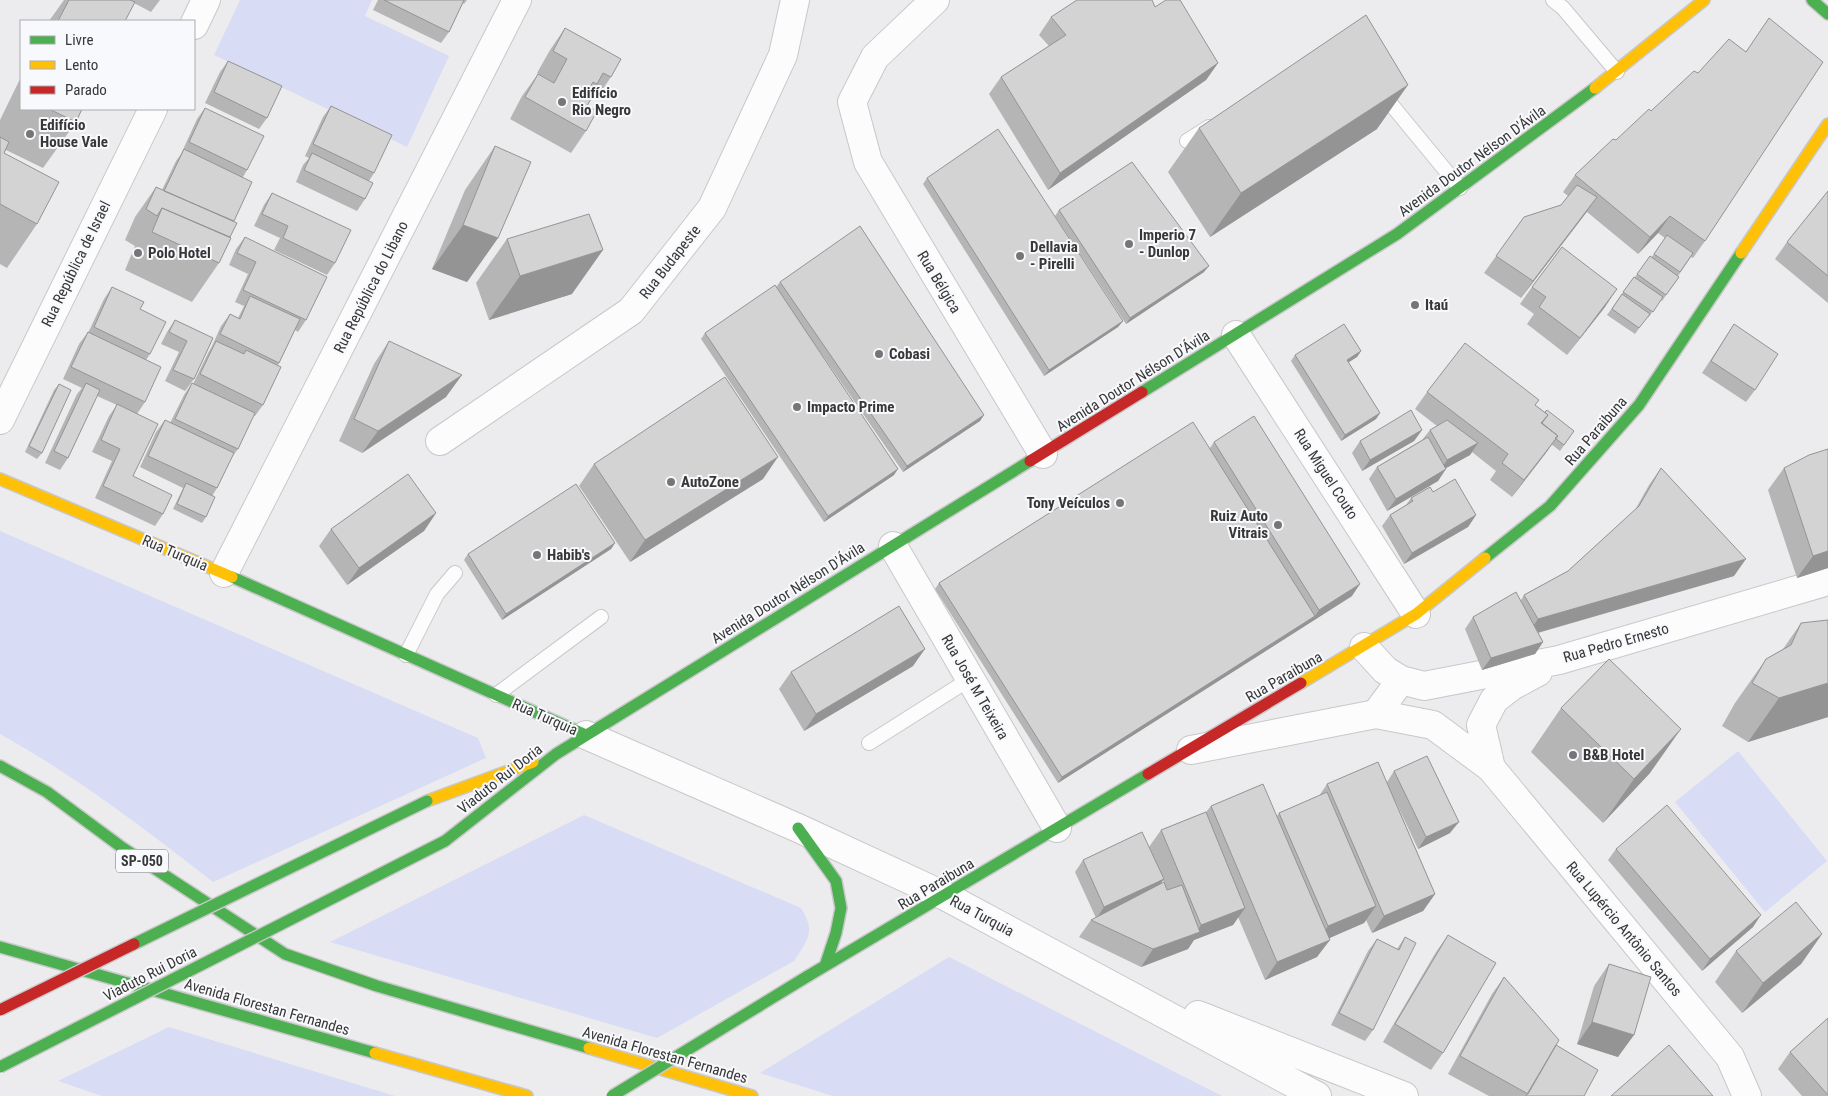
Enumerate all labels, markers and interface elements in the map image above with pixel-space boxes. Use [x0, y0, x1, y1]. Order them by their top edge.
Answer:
legend [20, 20, 195, 110]
text: Livre [65, 31, 93, 49]
text: Lento [65, 56, 98, 74]
text: Parado [65, 81, 107, 99]
place label: Edifício Rio Negro [572, 84, 631, 119]
marker: Edifício Rio Negro [556, 96, 568, 108]
street label: Avenida Doutor Nélson D'Ávila [1395, 102, 1549, 220]
place label: Edifício House Vale [40, 116, 108, 151]
marker: Edifício House Vale [24, 128, 36, 140]
street label: Rua República de Israel [38, 198, 114, 330]
street label: Rua República do Libano [330, 218, 412, 356]
street label: Rua Budapeste [636, 222, 704, 302]
place label: Imperio 7 - Dunlop [1139, 226, 1196, 261]
place label: Dellavia - Pirelli [1030, 238, 1078, 273]
marker: Imperio 7 - Dunlop [1123, 238, 1135, 250]
place label: Polo Hotel [148, 244, 211, 262]
marker: Polo Hotel [132, 247, 144, 259]
street label: Rua Bélgica [913, 248, 965, 316]
marker: Dellavia - Pirelli [1014, 250, 1026, 262]
place label: Itaú [1425, 296, 1448, 314]
marker: Itaú [1409, 299, 1421, 311]
street label: Avenida Doutor Nélson D'Ávila [1053, 326, 1213, 436]
place label: Cobasi [889, 345, 930, 363]
marker: Cobasi [873, 348, 885, 360]
street label: Rua Paraibuna [1561, 393, 1631, 469]
place label: Impacto Prime [807, 398, 894, 416]
marker: Impacto Prime [791, 401, 803, 413]
street label: Rua Miguel Couto [1290, 425, 1362, 523]
place label: AutoZone [681, 473, 739, 491]
marker: AutoZone [665, 476, 677, 488]
place label: Tony Veículos [1027, 494, 1110, 512]
marker: Tony Veículos [1114, 497, 1126, 509]
place label: Ruiz Auto Vitrais [1210, 507, 1268, 542]
marker: Ruiz Auto Vitrais [1272, 519, 1284, 531]
street label: Rua Turquia [139, 531, 211, 575]
street label: Avenida Doutor Nélson D'Ávila [708, 538, 868, 648]
place label: Habib's [547, 546, 590, 564]
marker: Habib's [531, 549, 543, 561]
street label: Rua Pedro Ernesto [1561, 619, 1671, 667]
street label: Rua José M Teixeira [938, 631, 1012, 743]
street label: Rua Paraibuna [1243, 648, 1325, 706]
street label: Rua Turquia [509, 695, 581, 739]
street label: Viaduto Rui Doria [454, 740, 546, 818]
place label: B&B Hotel [1583, 746, 1644, 764]
marker: B&B Hotel [1567, 749, 1579, 761]
road number: SP-050 [116, 849, 168, 872]
street label: Rua Paraibuna [895, 854, 977, 914]
street label: Rua Lupércio Antônio Santos [1562, 858, 1686, 1000]
street label: Rua Turquia [947, 892, 1017, 940]
street label: Viaduto Rui Doria [100, 943, 200, 1005]
street label: Avenida Florestan Fernandes [182, 975, 352, 1039]
street label: Avenida Florestan Fernandes [580, 1023, 750, 1087]

